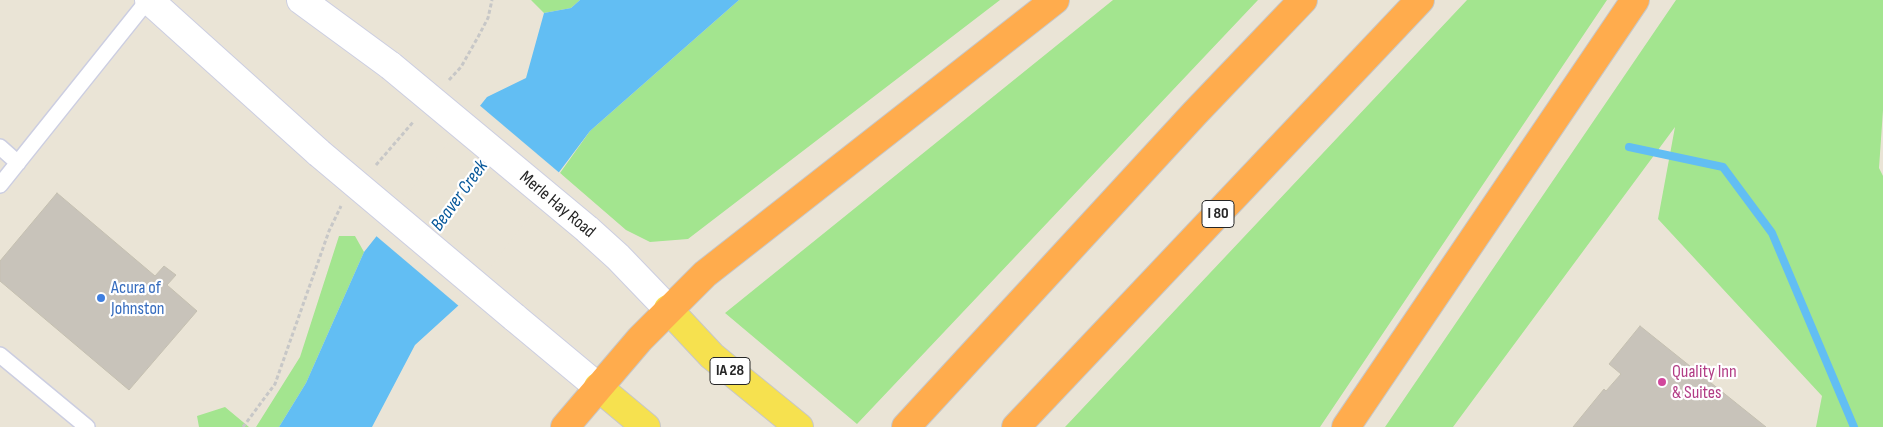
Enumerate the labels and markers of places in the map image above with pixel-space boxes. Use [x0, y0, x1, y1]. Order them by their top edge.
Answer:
place label: Acura of Johnston [111, 277, 165, 320]
marker: Acura of Johnston [95, 292, 107, 304]
place label: Quality Inn & Suites [1672, 361, 1737, 404]
marker: Quality Inn & Suites [1656, 376, 1668, 388]

